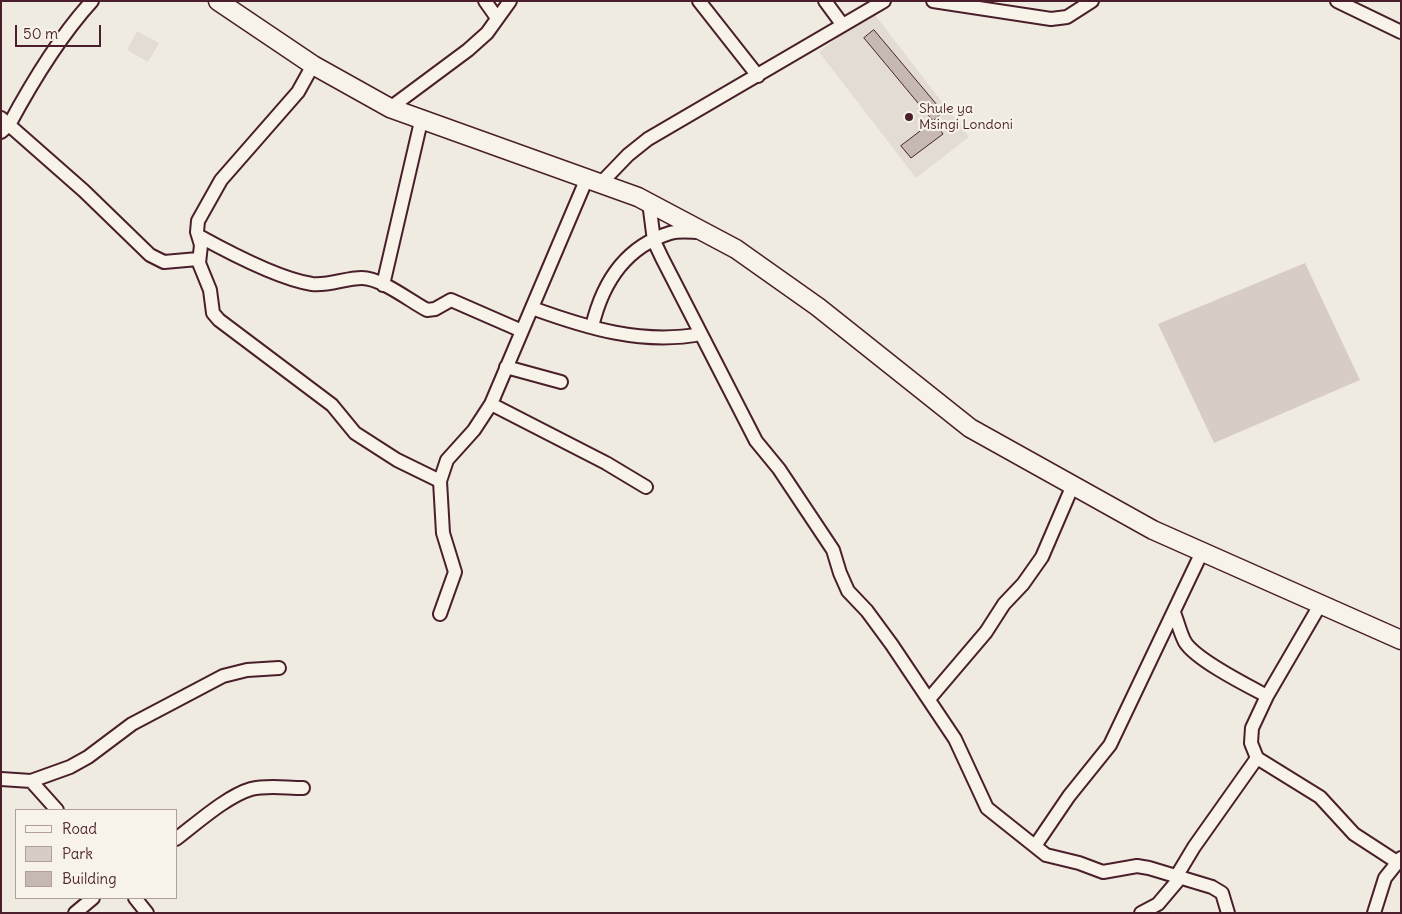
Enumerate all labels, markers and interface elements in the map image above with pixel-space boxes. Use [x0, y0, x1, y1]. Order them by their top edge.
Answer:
scale bar [18, 15, 104, 47]
text: 50 m [23, 24, 58, 43]
place label: Shule ya Msingi Londoni [919, 101, 1013, 134]
marker: Shule ya Msingi Londoni [903, 111, 915, 123]
legend [15, 809, 178, 899]
text: Road [62, 819, 97, 838]
text: Park [62, 844, 93, 863]
text: Building [62, 869, 117, 888]

